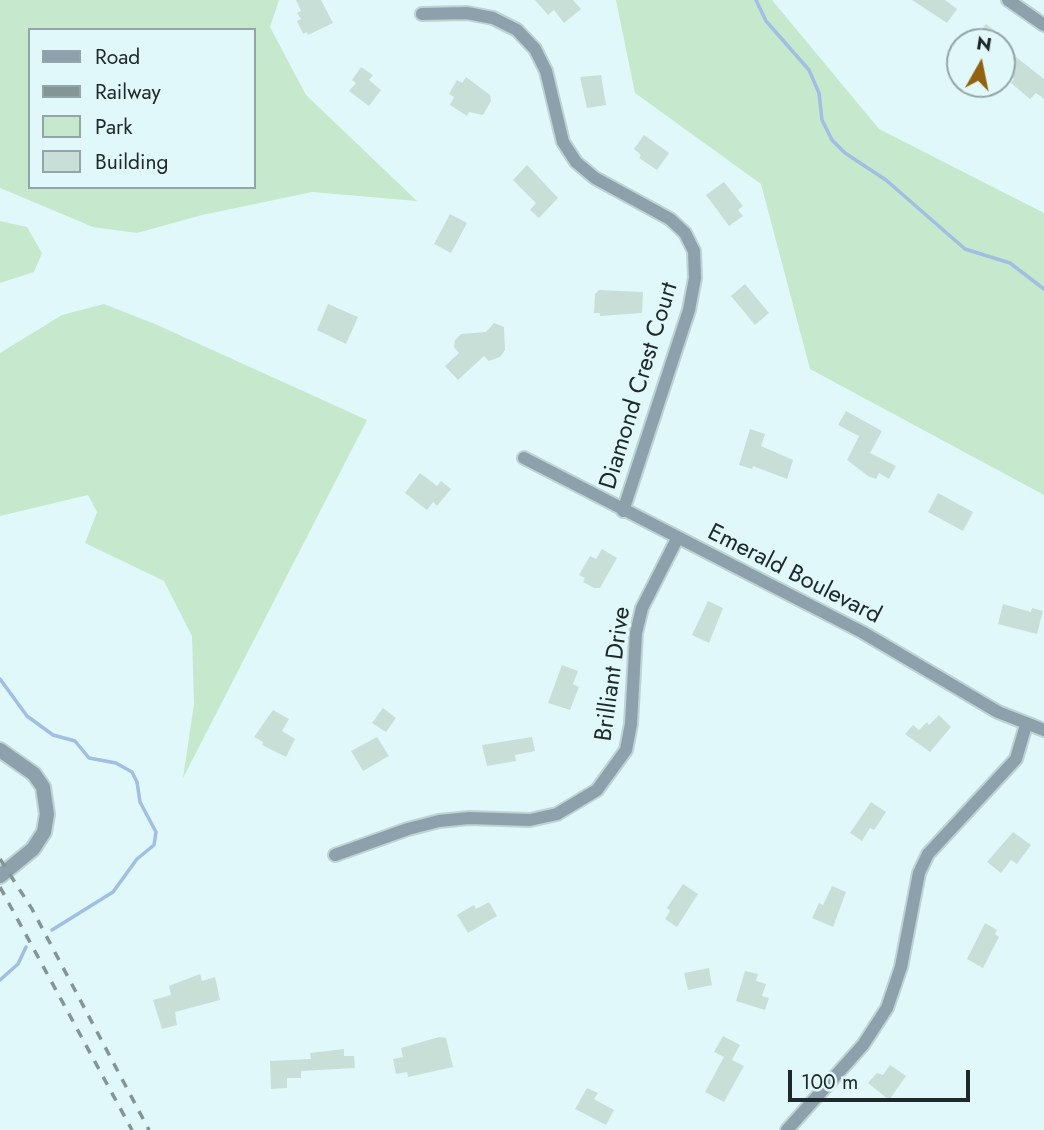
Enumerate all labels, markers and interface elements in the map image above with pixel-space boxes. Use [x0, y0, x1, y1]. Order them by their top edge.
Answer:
legend [28, 28, 256, 189]
north arrow [946, 28, 1016, 98]
text: N [974, 29, 994, 58]
text: Road [95, 42, 140, 72]
text: Railway [95, 77, 161, 107]
text: Park [95, 112, 132, 142]
text: Building [95, 147, 168, 177]
street label: Diamond Crest Court [595, 279, 685, 493]
street label: Emerald Boulevard [702, 519, 886, 631]
street label: Brilliant Drive [590, 605, 638, 743]
scale bar [792, 1056, 974, 1100]
text: 100 m [801, 1067, 858, 1097]

